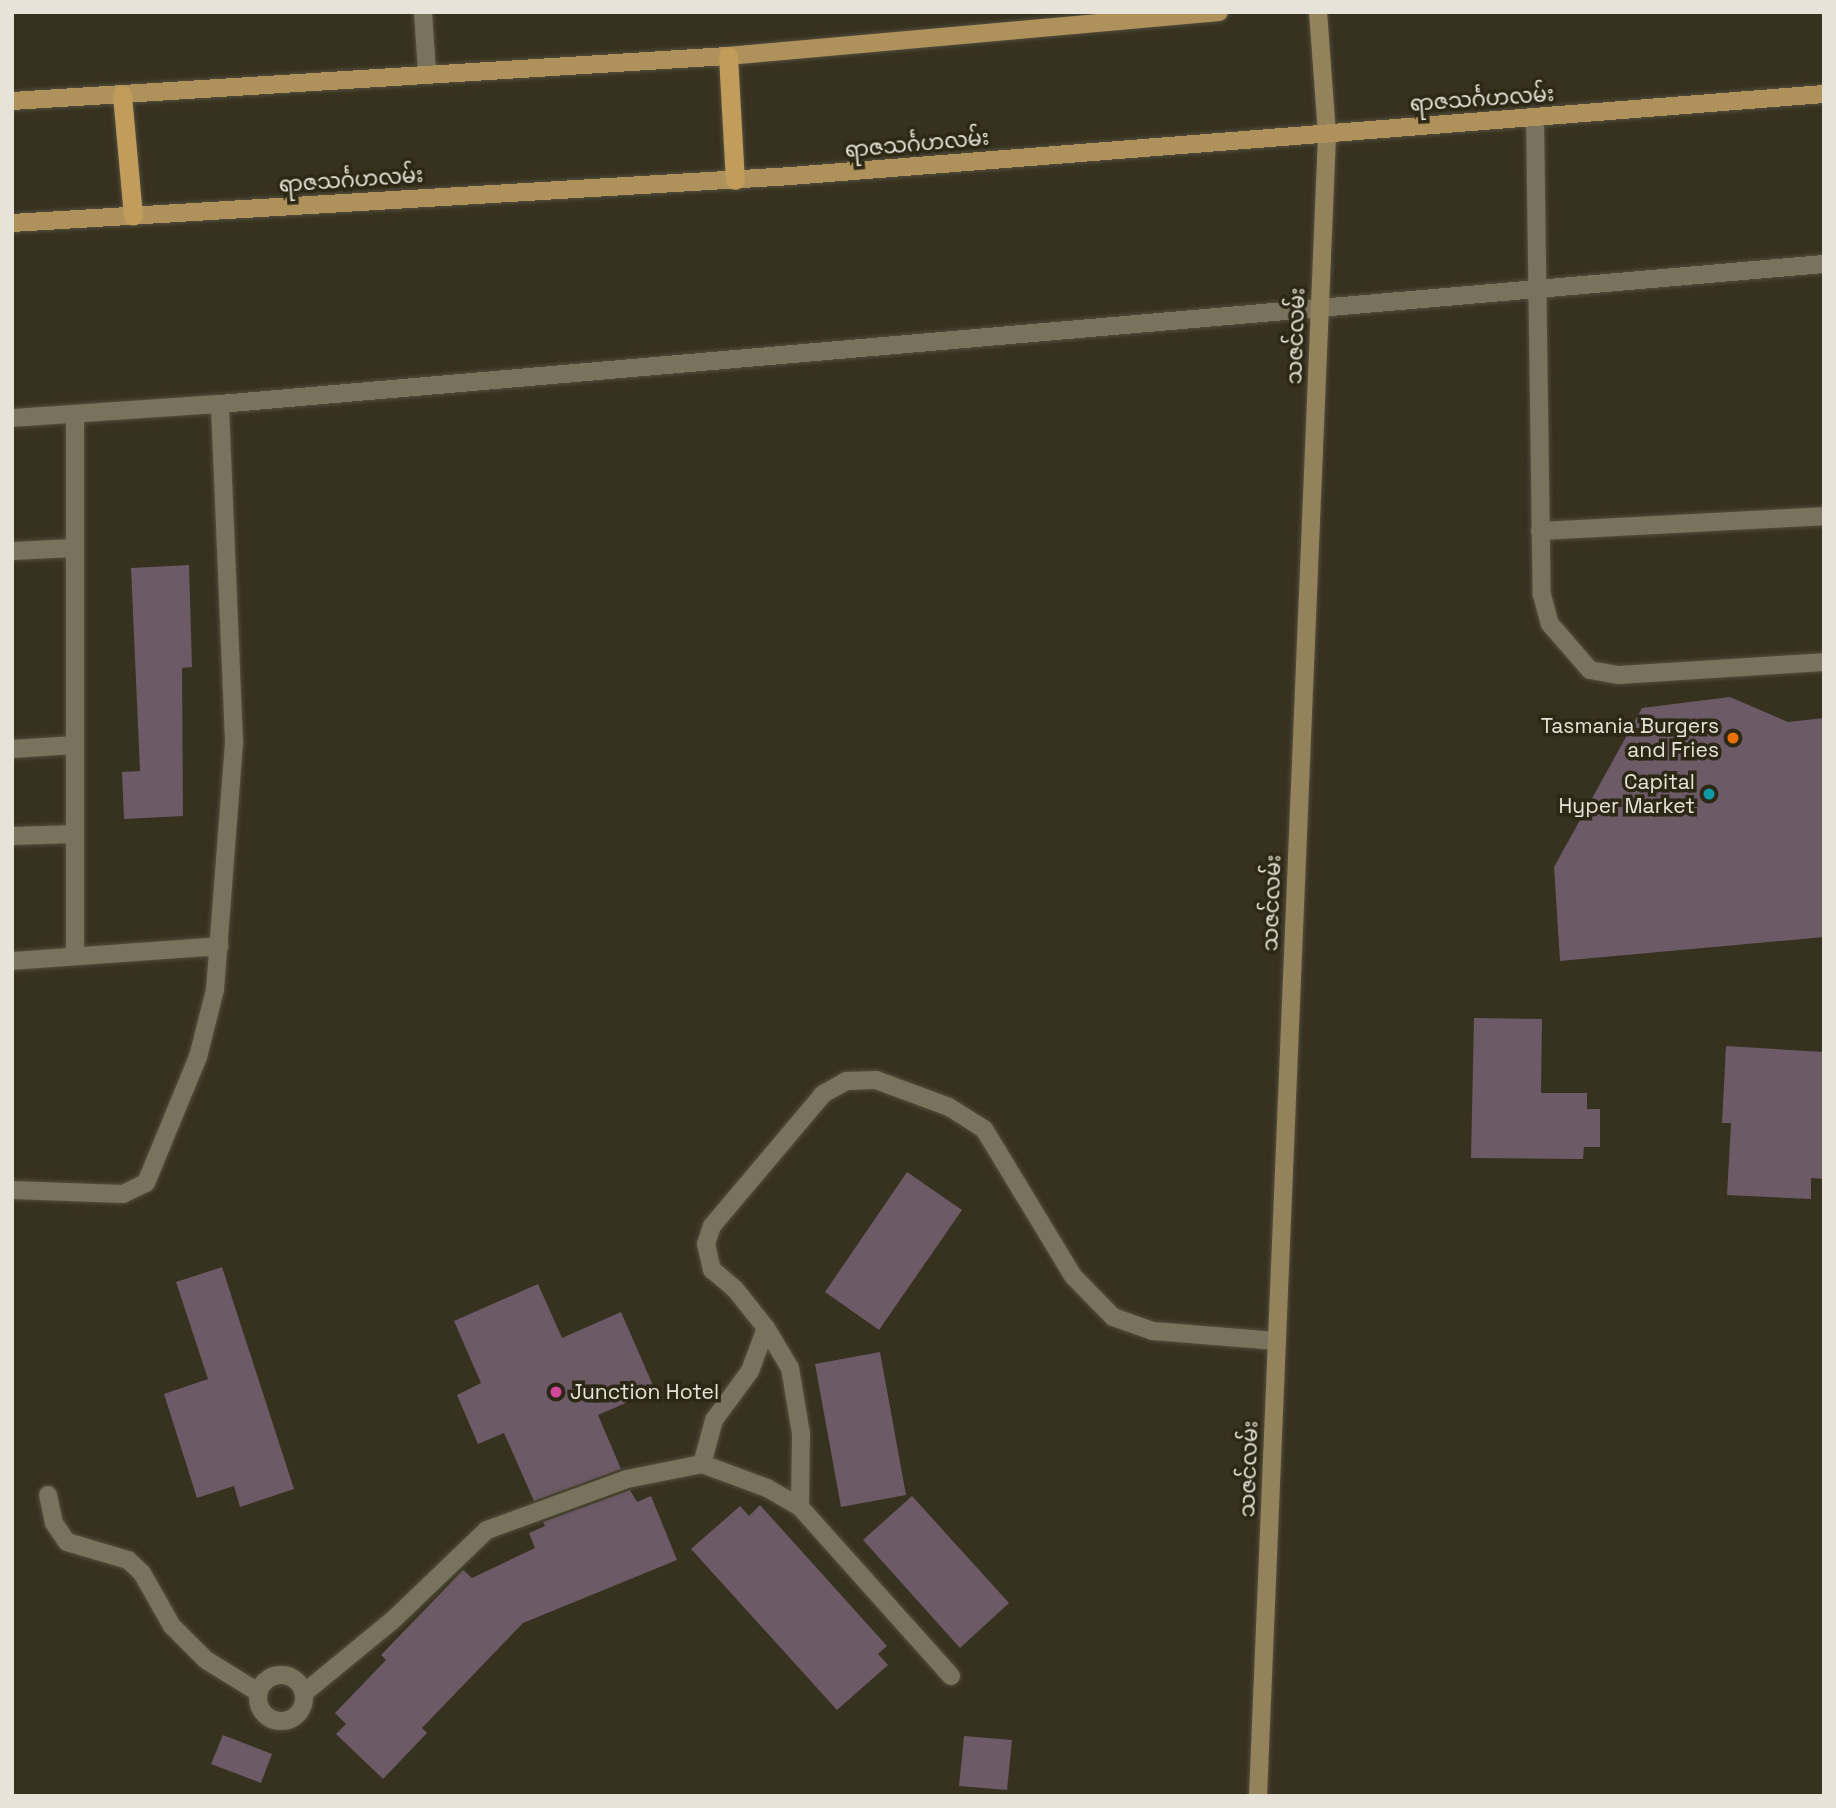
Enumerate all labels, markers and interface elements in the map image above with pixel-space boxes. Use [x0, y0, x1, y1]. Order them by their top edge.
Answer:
street label: ရာဇသင်္ဂဟလမ်း [1409, 81, 1555, 117]
street label: ရာဇသင်္ဂဟလမ်း [844, 125, 990, 163]
street label: ရာဇသင်္ဂဟလမ်း [278, 162, 424, 198]
street label: သဇင်လမ်း [1282, 287, 1310, 385]
place label: Tasmania Burgers and Fries [1541, 713, 1719, 763]
marker: Tasmania Burgers and Fries [1725, 730, 1741, 746]
place label: Capital Hyper Market [1559, 769, 1695, 819]
marker: Capital Hyper Market [1701, 786, 1717, 802]
street label: သဇင်လမ်း [1258, 854, 1286, 952]
place label: Junction Hotel [570, 1379, 719, 1405]
marker: Junction Hotel [548, 1384, 564, 1400]
street label: သဇင်လမ်း [1235, 1420, 1263, 1518]

